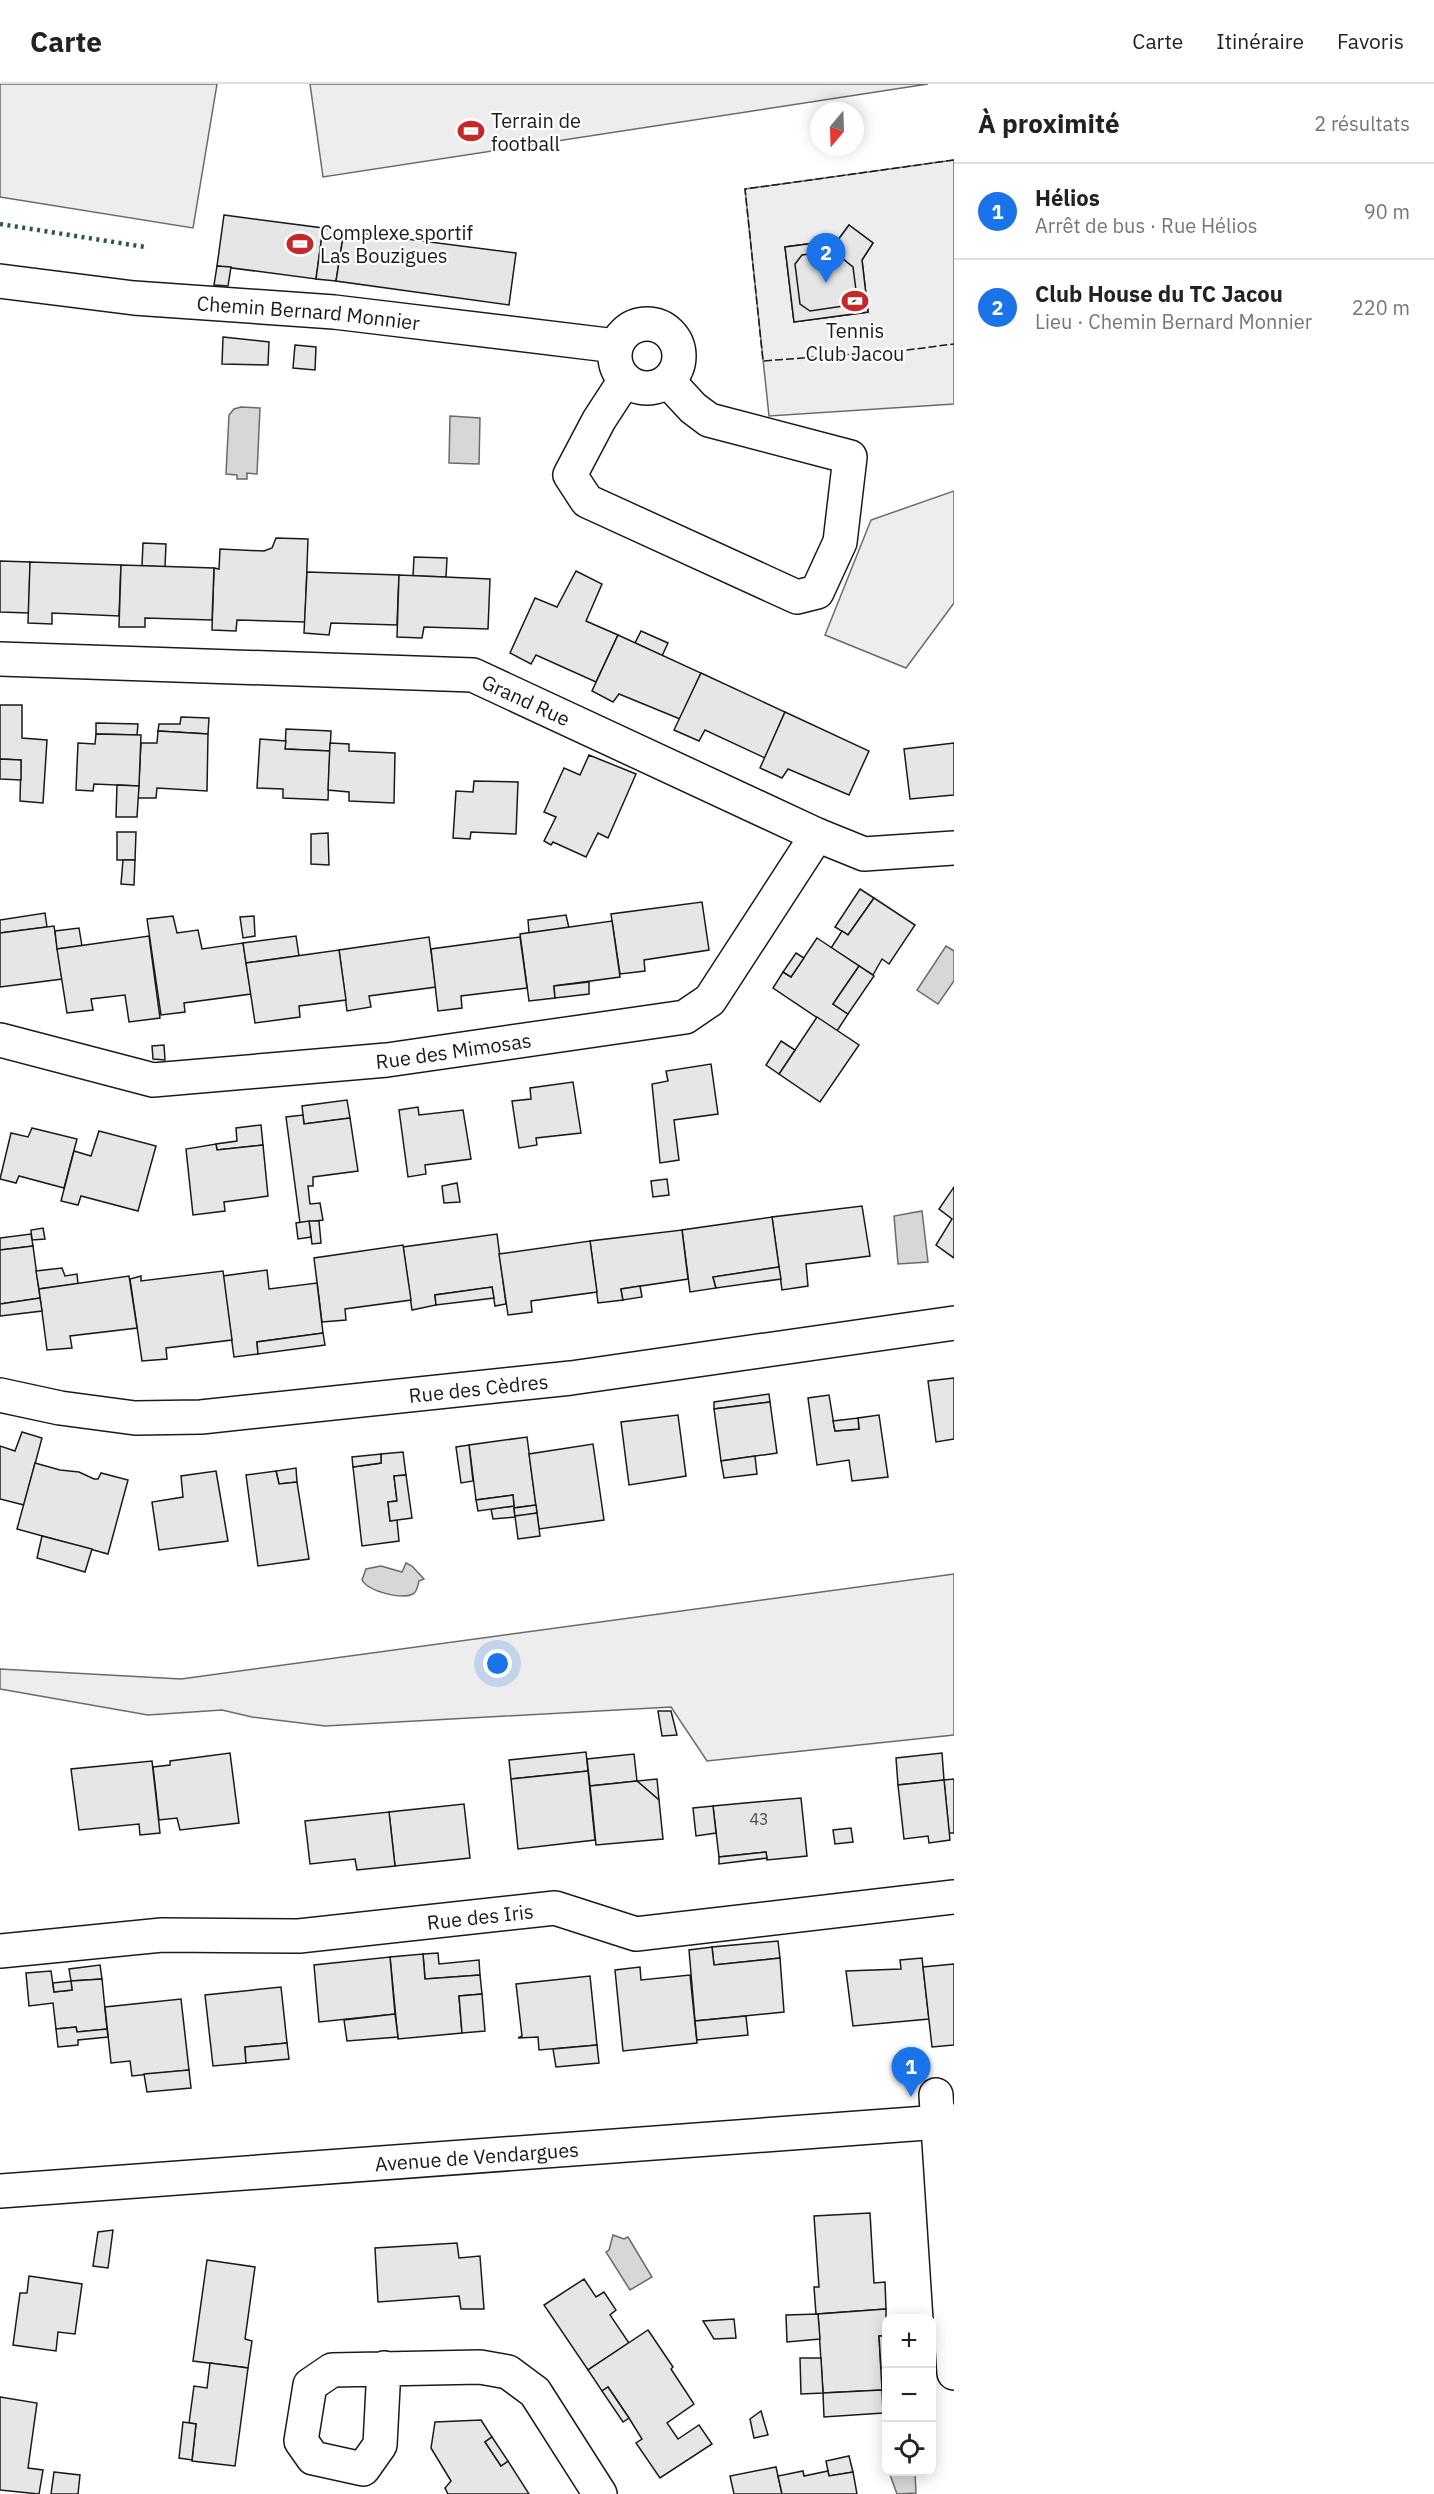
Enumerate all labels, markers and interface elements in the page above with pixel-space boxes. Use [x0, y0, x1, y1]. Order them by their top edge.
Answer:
text: Carte [30, 23, 102, 60]
text: Carte [1132, 27, 1183, 55]
text: Itinéraire [1216, 27, 1304, 55]
text: Favoris [1337, 27, 1404, 55]
north arrow [810, 102, 864, 156]
text: À proximité [978, 106, 1120, 140]
place label: Terrain de football [491, 107, 581, 157]
text: 2 résultats [1314, 110, 1410, 137]
sports icon: Terrain de football [456, 116, 486, 146]
text: Hélios [1035, 183, 1100, 212]
text: 1 [992, 198, 1004, 225]
text: 90 m [1364, 198, 1410, 225]
text: Arrêt de bus · Rue Hélios [1035, 212, 1257, 239]
place label: Complexe sportif Las Bouzigues [320, 219, 473, 269]
sports icon: Complexe sportif Las Bouzigues [285, 229, 315, 259]
pin: 2 [806, 234, 846, 283]
text: Club House du TC Jacou [1035, 279, 1283, 308]
sports icon: Tennis Club Jacou [840, 286, 870, 316]
street label: Chemin Bernard Monnier [196, 289, 421, 336]
text: 2 [992, 294, 1004, 321]
text: 220 m [1352, 294, 1410, 321]
text: Lieu · Chemin Bernard Monnier [1035, 308, 1312, 335]
place label: Tennis Club Jacou [806, 317, 904, 367]
street label: Grand Rue [478, 668, 575, 732]
street label: Rue des Mimosas [374, 1026, 533, 1074]
street label: Rue des Cèdres [407, 1367, 549, 1409]
your location [483, 1649, 512, 1678]
house number: 43 [749, 1809, 769, 1829]
street label: Rue des Iris [425, 1897, 535, 1935]
pin: 1 [892, 2048, 930, 2097]
street label: Avenue de Vendargues [374, 2135, 580, 2177]
map controls [882, 2314, 936, 2476]
button: + [882, 2314, 936, 2368]
button: − [882, 2368, 936, 2422]
button: locate [882, 2422, 936, 2476]

